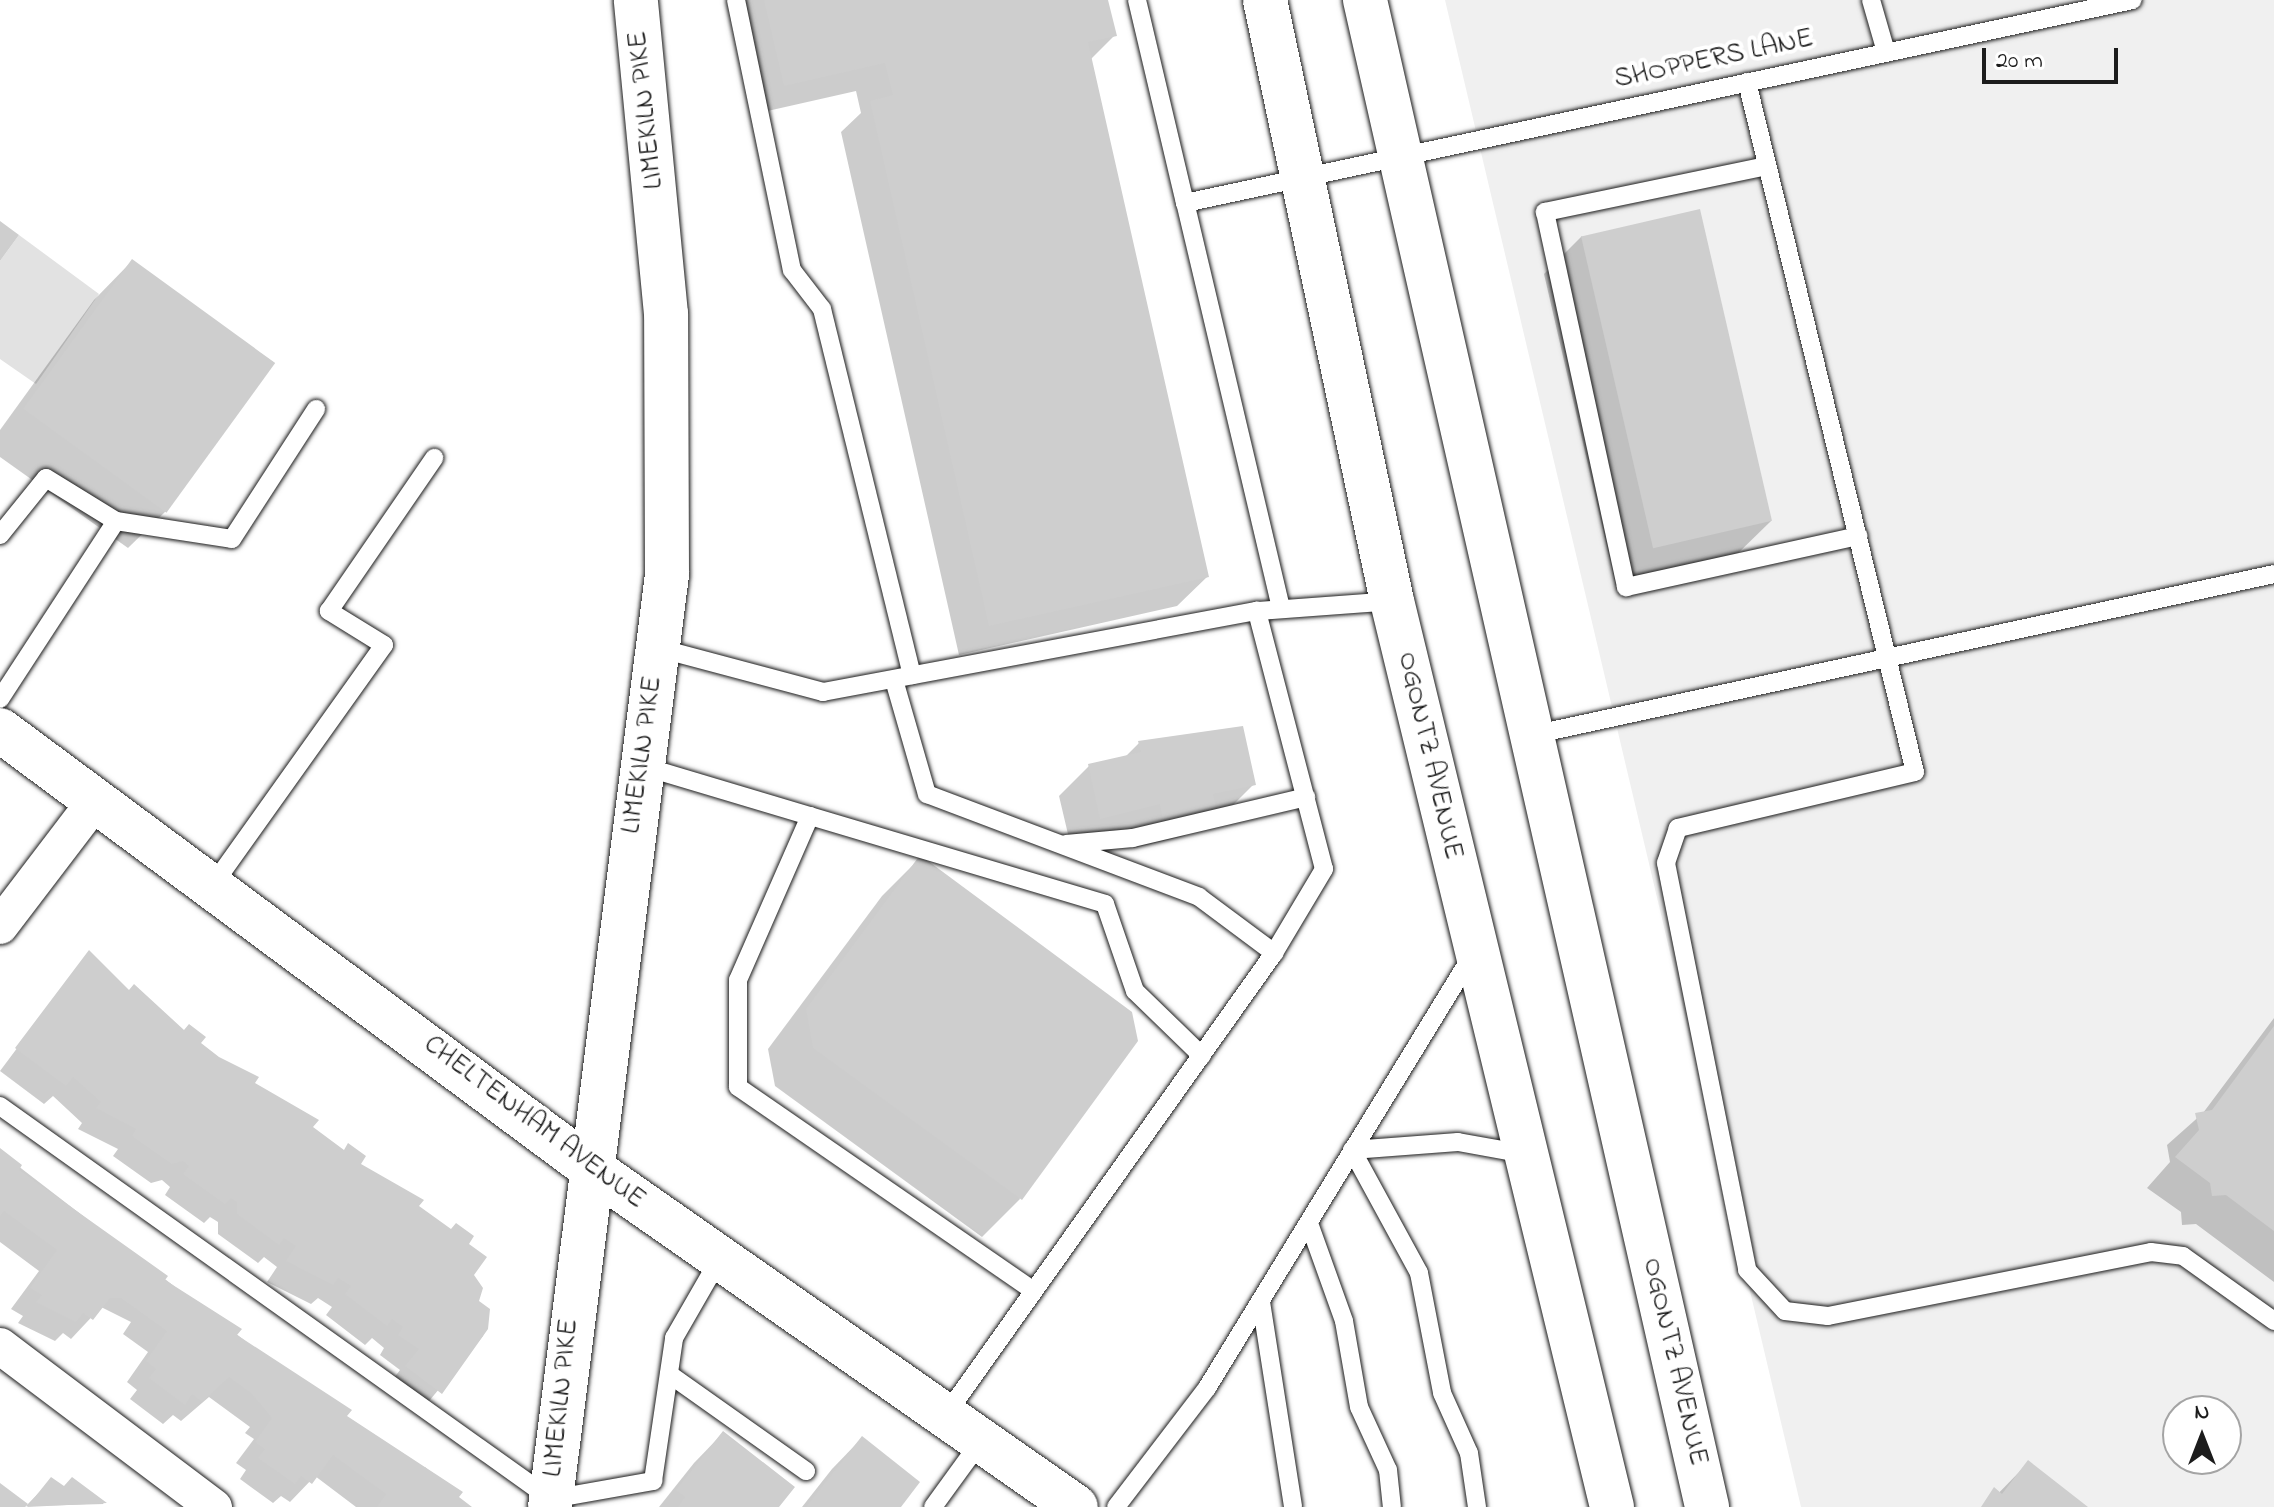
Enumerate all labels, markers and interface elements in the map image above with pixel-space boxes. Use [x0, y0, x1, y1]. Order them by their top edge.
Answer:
street label: SHOPPERS LANE [1611, 23, 1817, 97]
street label: LIMEKILN PIKE [622, 29, 672, 191]
scale bar [1986, 32, 2122, 82]
text: 20 m [1996, 44, 2043, 79]
street label: OGONTZ AVENUE [1389, 649, 1469, 863]
street label: LIMEKILN PIKE [615, 674, 671, 836]
street label: CHELTENHAM AVENUE [416, 1029, 652, 1217]
street label: OGONTZ AVENUE [1634, 1255, 1714, 1469]
street label: LIMEKILN PIKE [537, 1317, 587, 1479]
north arrow [2162, 1395, 2242, 1475]
text: N [2195, 1397, 2209, 1429]

